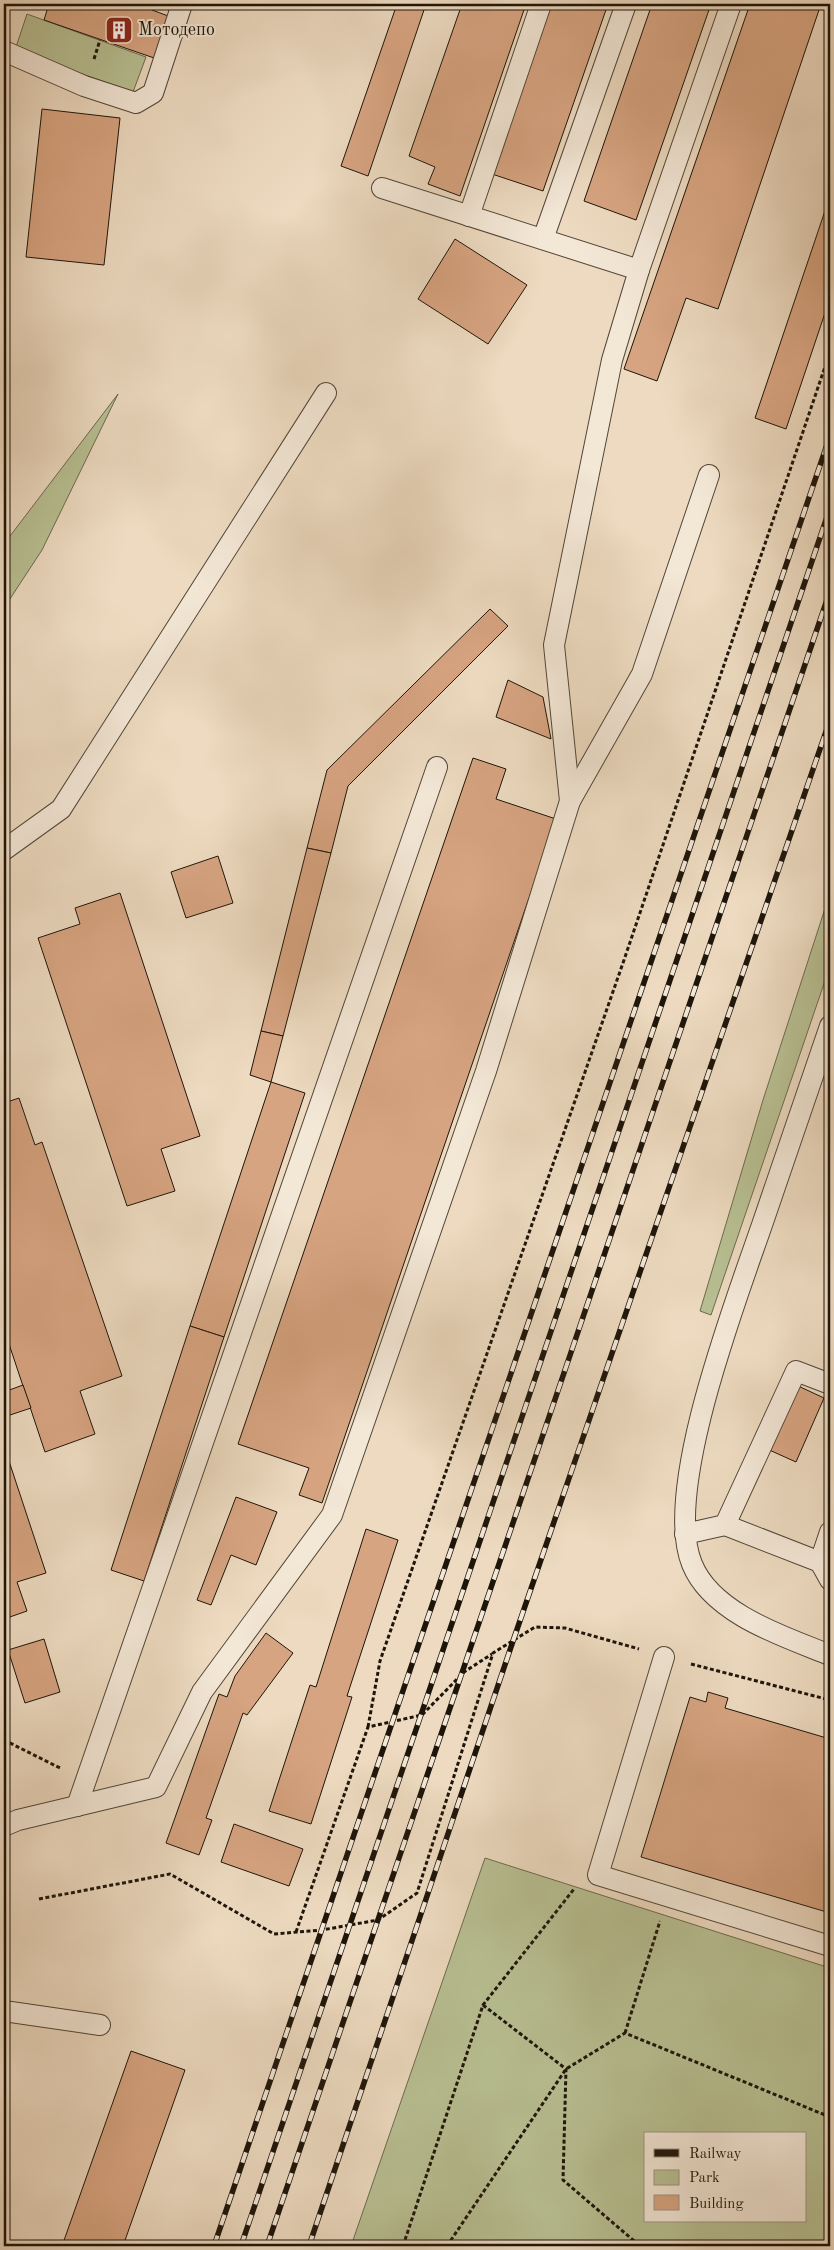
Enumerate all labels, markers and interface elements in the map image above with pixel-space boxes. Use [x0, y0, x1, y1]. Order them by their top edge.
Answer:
building icon: Мотодепо [104, 15, 134, 45]
place label: Мотодепо [138, 21, 215, 39]
legend [644, 2132, 806, 2222]
text: Railway [689, 2147, 742, 2162]
text: Park [689, 2171, 720, 2186]
text: Building [689, 2197, 744, 2212]

